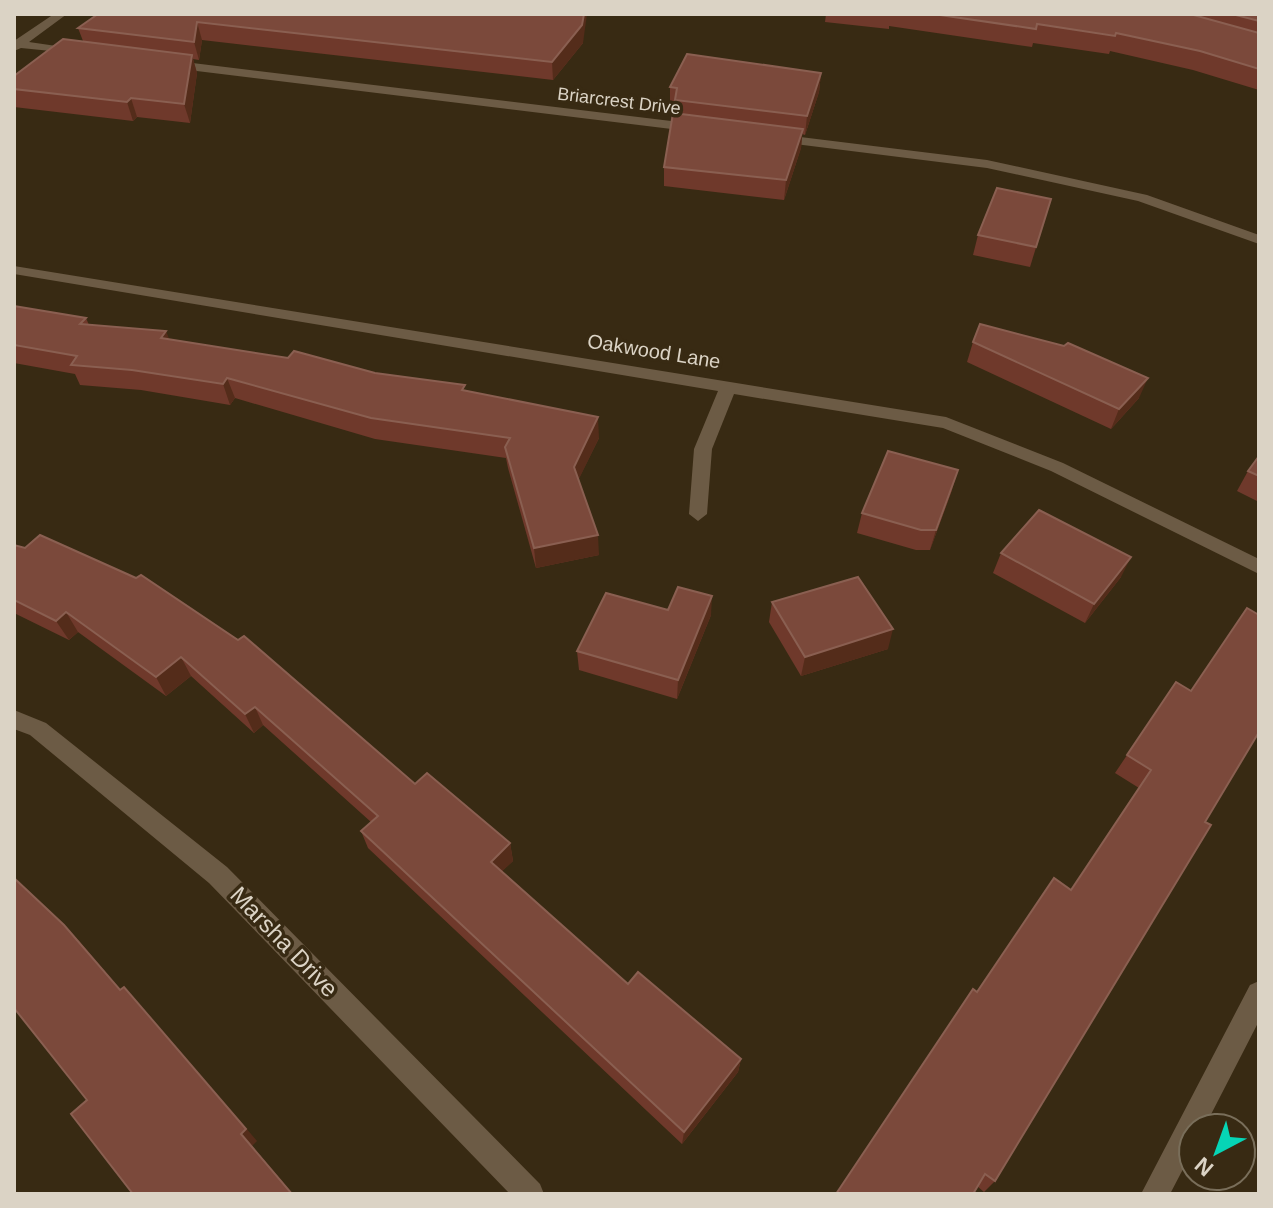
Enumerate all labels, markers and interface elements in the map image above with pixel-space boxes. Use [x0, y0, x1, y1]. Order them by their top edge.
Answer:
street label: Briarcrest Drive [556, 84, 682, 118]
street label: Oakwood Lane [586, 330, 722, 372]
street label: Marsha Drive [225, 881, 344, 1002]
north arrow [1177, 1112, 1257, 1192]
text: N [1190, 1152, 1218, 1181]

